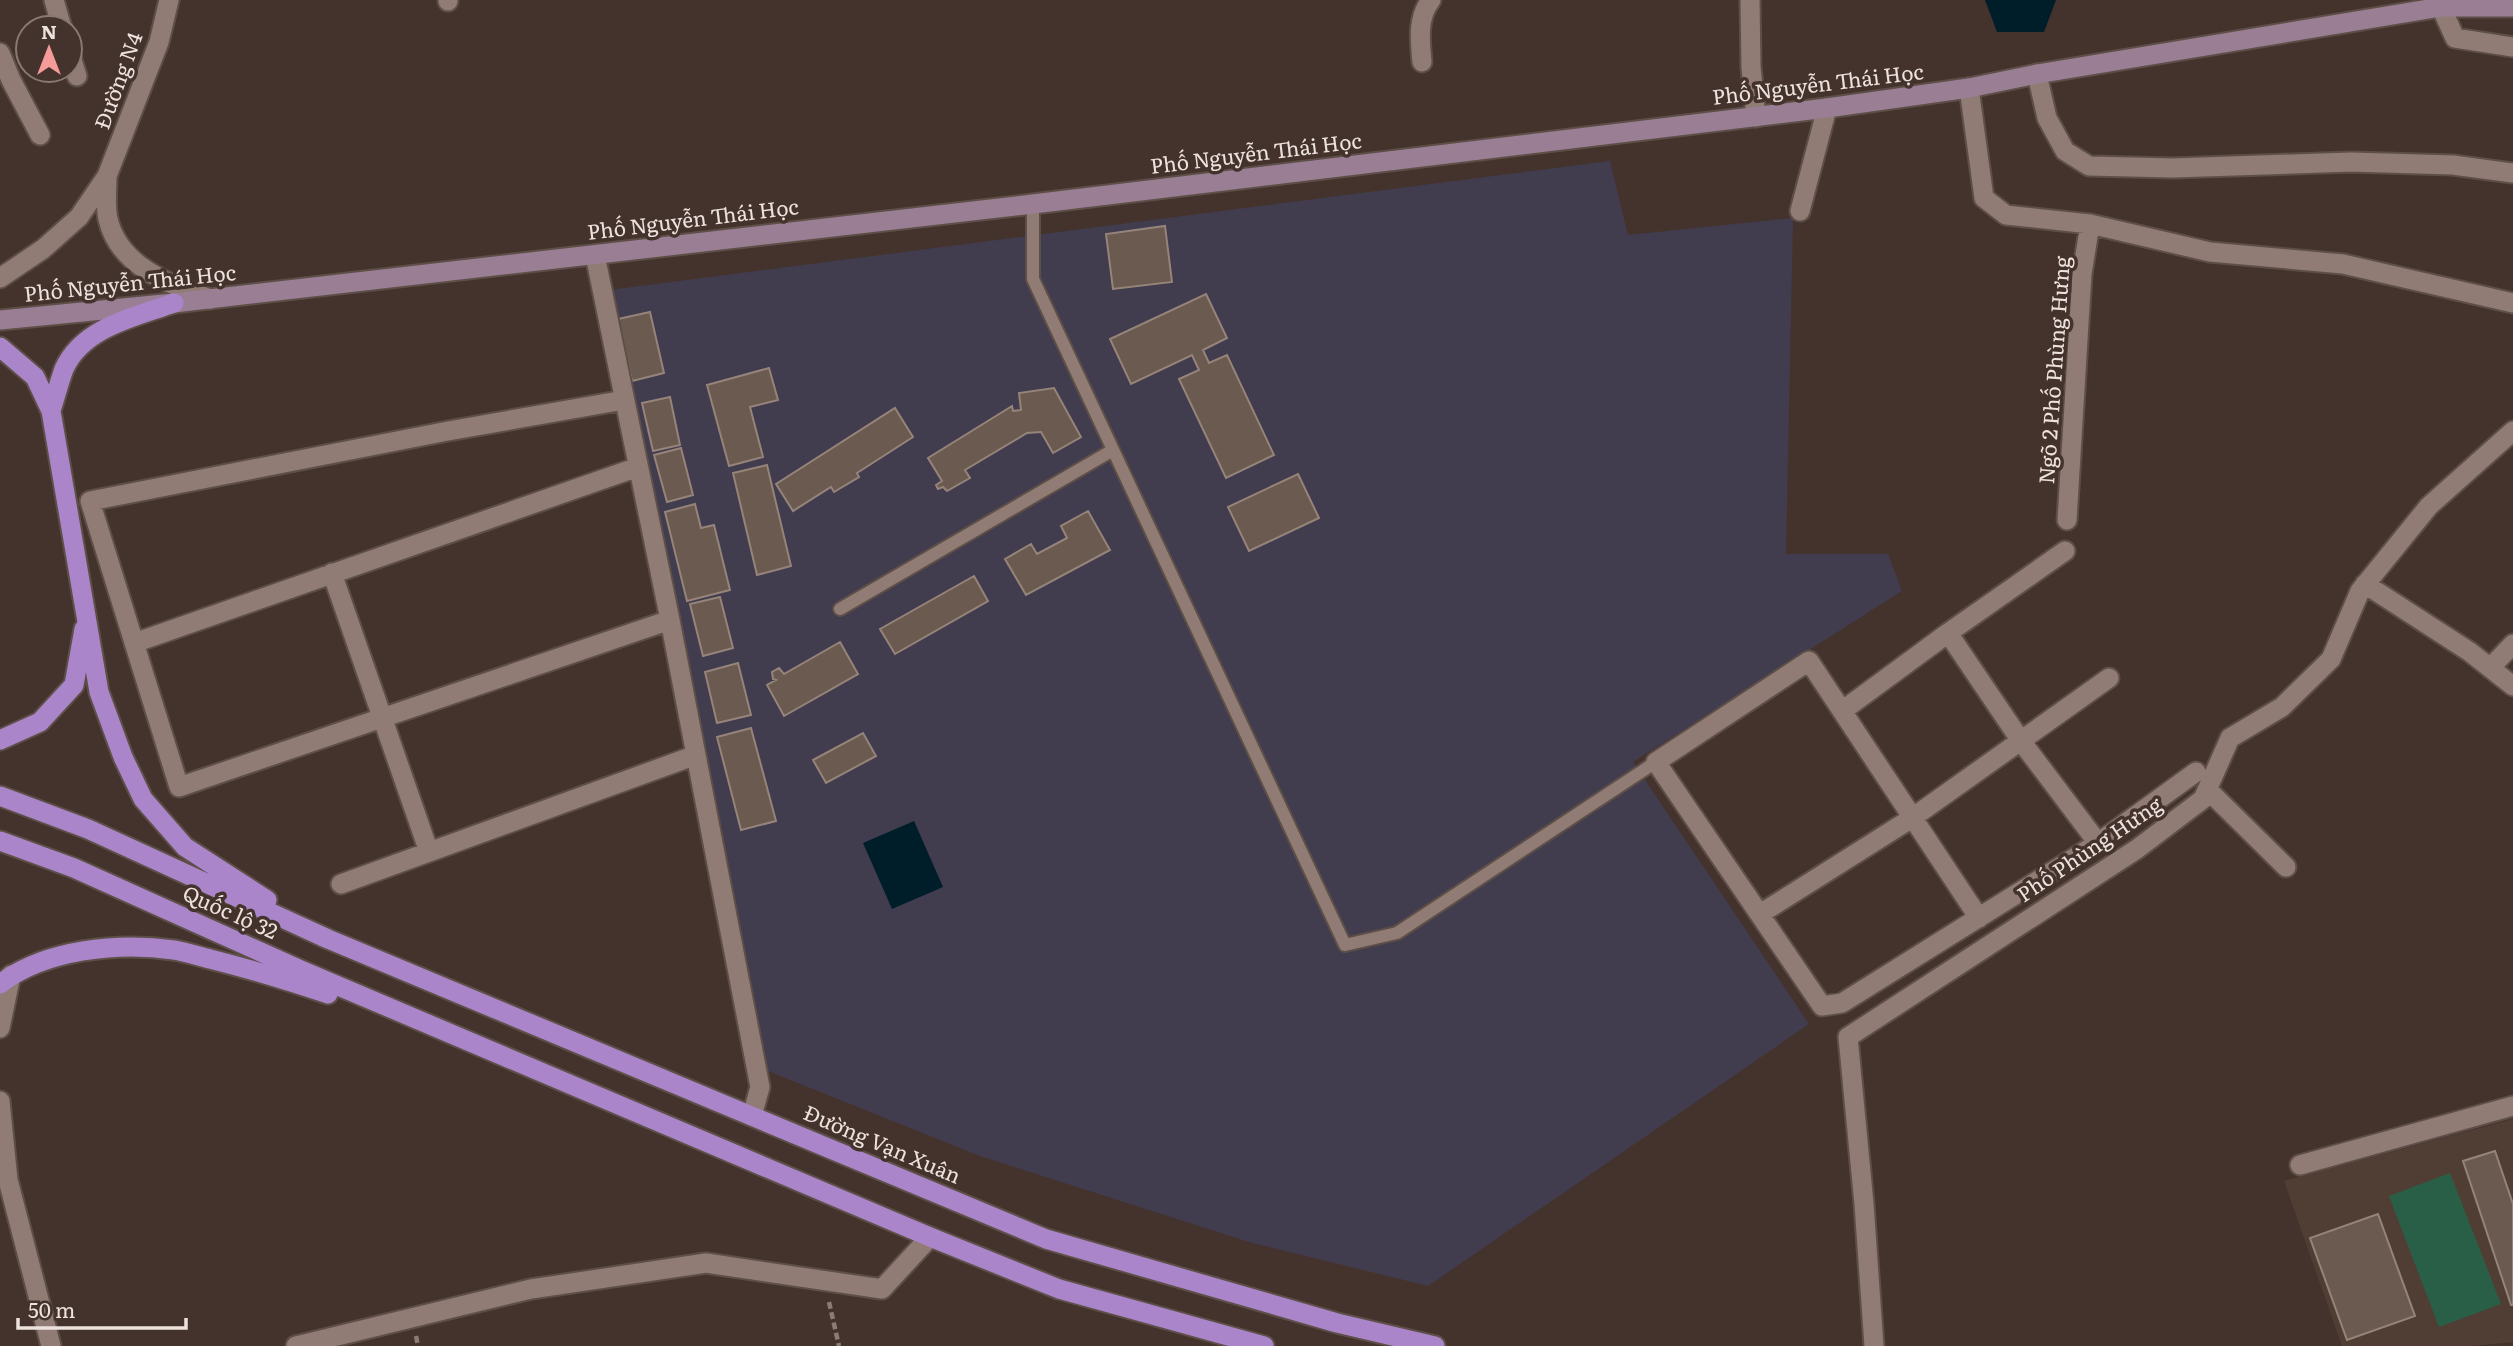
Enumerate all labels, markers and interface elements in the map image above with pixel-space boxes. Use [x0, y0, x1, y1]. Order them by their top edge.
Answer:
north arrow [14, 14, 84, 84]
text: N [41, 17, 57, 45]
street label: Đường N4 [85, 27, 149, 133]
street label: Phố Nguyễn Thái Học [1710, 54, 1925, 111]
street label: Phố Nguyễn Thái Học [1148, 123, 1363, 180]
street label: Phố Nguyễn Thái Học [585, 189, 800, 246]
street label: Ngõ 2 Phố Phùng Hưng [2029, 254, 2076, 485]
street label: Phố Nguyễn Thái Học [22, 255, 237, 308]
street label: Phố Phùng Hưng [2010, 788, 2168, 908]
street label: Quốc lộ 32 [179, 876, 283, 945]
street label: Đường Vạn Xuân [800, 1096, 967, 1190]
scale bar [18, 1286, 186, 1330]
text: 50 m [28, 1293, 75, 1324]

